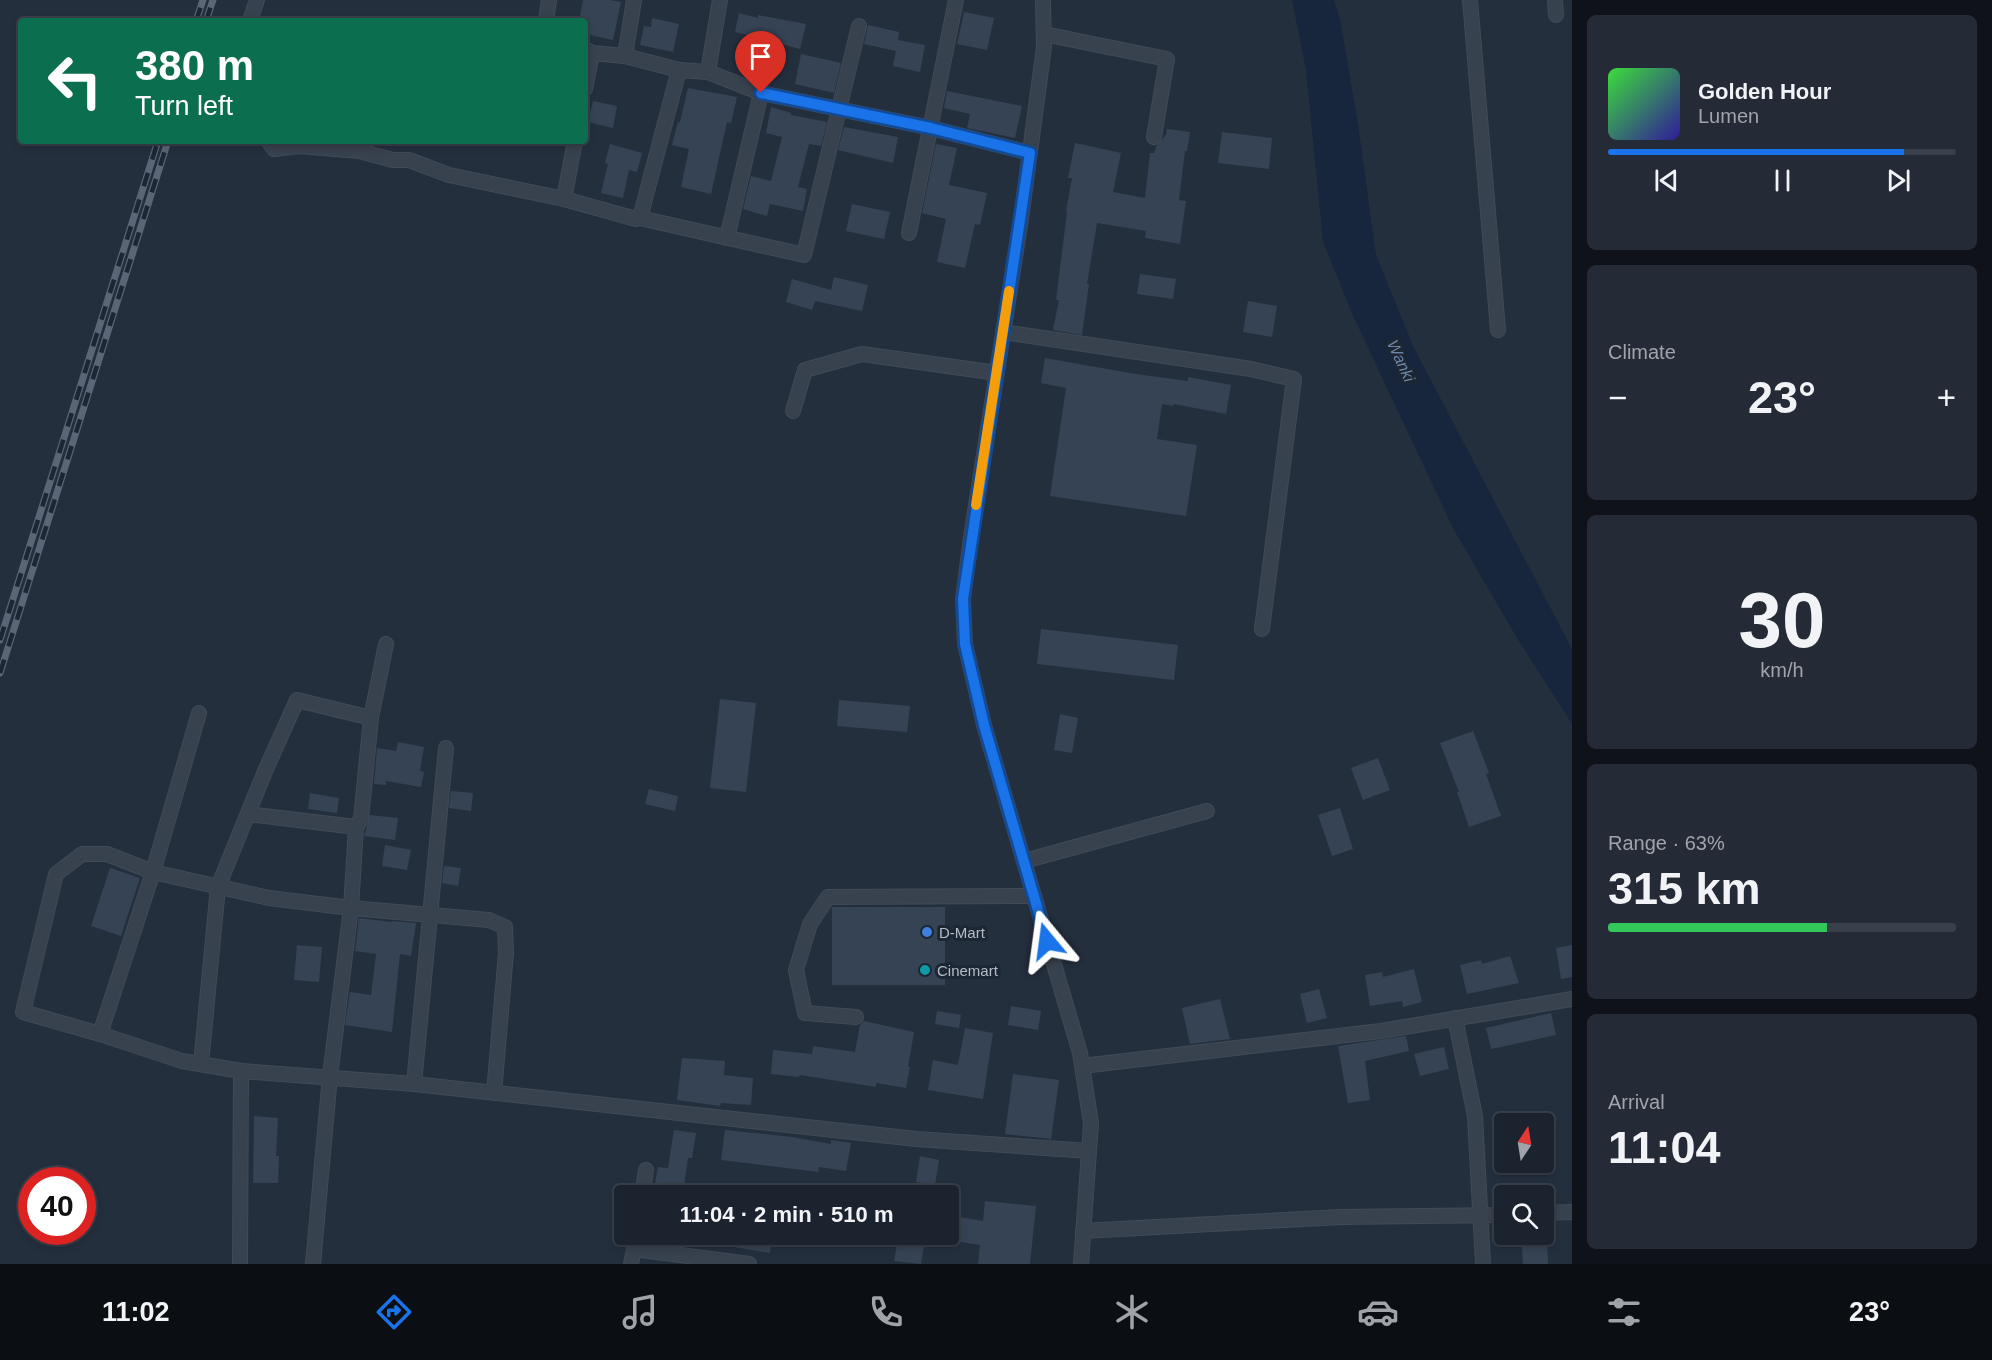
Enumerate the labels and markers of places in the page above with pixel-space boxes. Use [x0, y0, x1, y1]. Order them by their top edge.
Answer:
pin [735, 31, 786, 93]
place label: D-Mart [939, 924, 986, 941]
marker: D-Mart [920, 925, 934, 939]
place label: Cinemart [937, 962, 999, 979]
marker: Cinemart [918, 963, 932, 977]

